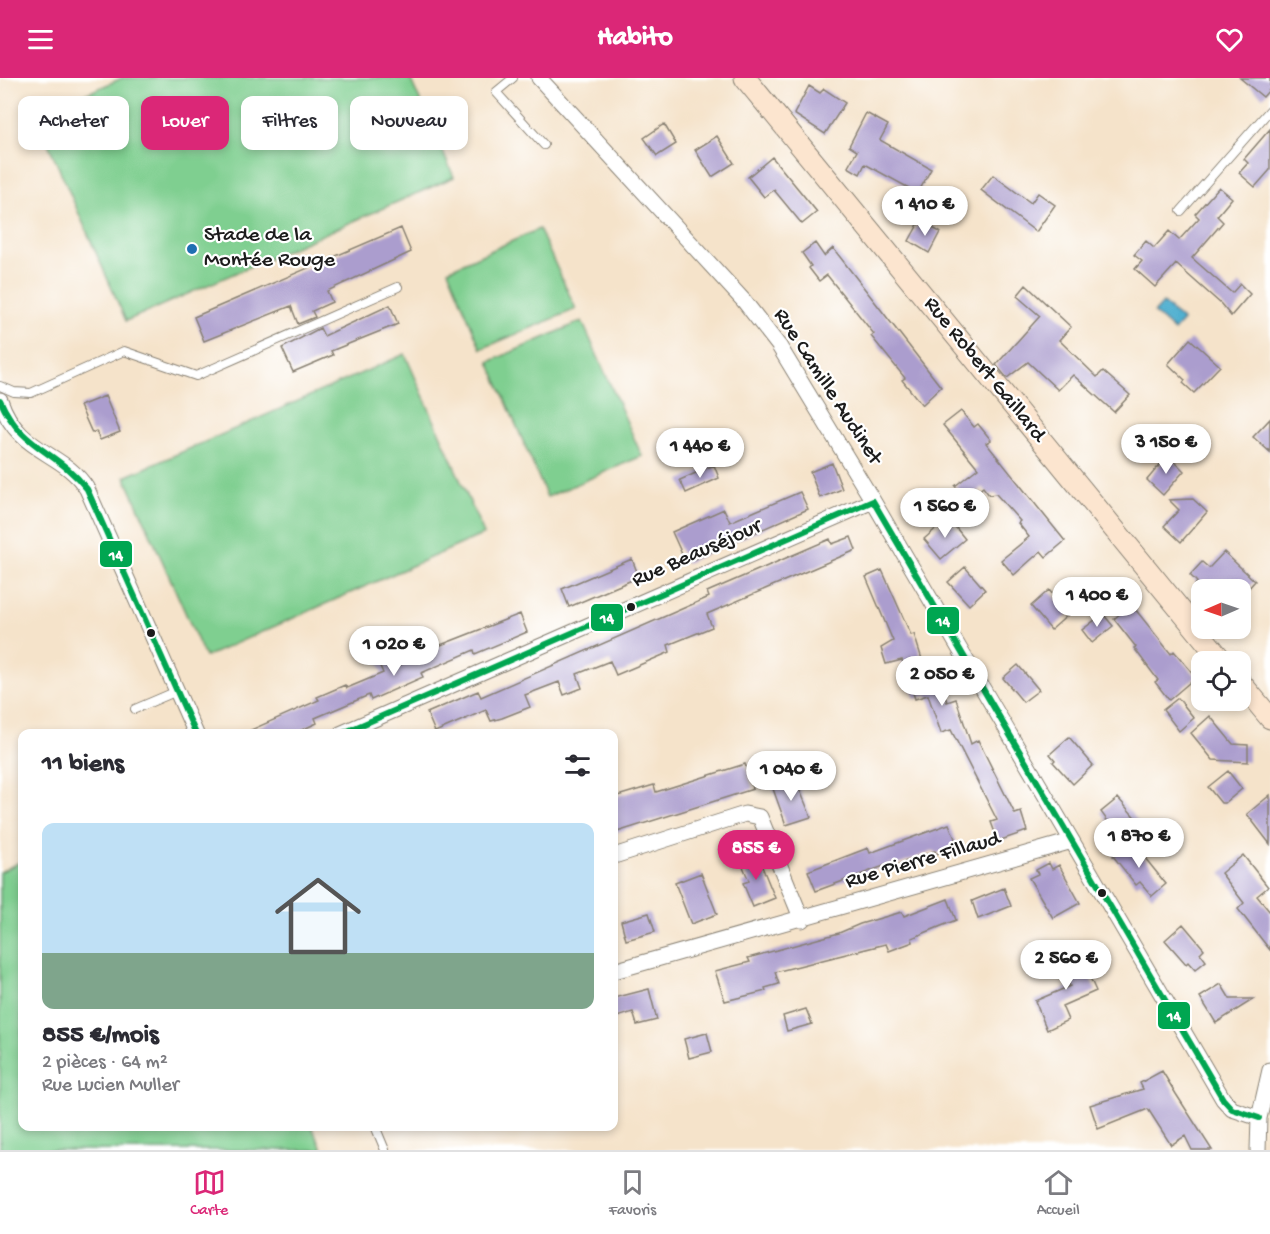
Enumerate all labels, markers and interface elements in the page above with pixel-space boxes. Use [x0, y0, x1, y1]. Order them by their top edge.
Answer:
icon: menu [24, 23, 57, 56]
text: Habito [597, 23, 673, 55]
icon: heart [1213, 23, 1246, 56]
chip: Acheter [18, 96, 129, 150]
chip: Louer [141, 96, 229, 150]
chip: Filtres [241, 96, 338, 150]
chip: Nouveau [350, 96, 468, 150]
pin: 1 410 € [870, 186, 980, 237]
text: 1 410 € [896, 194, 954, 217]
place label: Stade de la Montée Rouge [204, 223, 336, 274]
marker: Stade de la Montée Rouge [185, 242, 199, 256]
street label: Rue Robert Gaillard [917, 292, 1052, 450]
street label: Rue Camille Audinet [767, 304, 888, 472]
pin: 3 150 € [1111, 424, 1221, 475]
pin: 1 440 € [645, 428, 755, 479]
text: 3 150 € [1135, 432, 1197, 455]
text: 1 440 € [670, 436, 730, 459]
pin: 1 560 € [890, 488, 1000, 539]
text: 1 560 € [914, 496, 976, 519]
street label: Rue Beauséjour [628, 513, 768, 594]
line badge: 14 [99, 540, 133, 568]
text: 14 [108, 548, 123, 567]
pin: 1 400 € [1042, 577, 1152, 628]
north arrow [1191, 579, 1251, 639]
map controls [1191, 579, 1251, 711]
text: 1 400 € [1066, 585, 1128, 608]
unlabelled marker [625, 601, 637, 613]
line badge: 14 [590, 603, 624, 632]
line badge: 14 [926, 606, 960, 635]
text: 14 [599, 611, 614, 630]
text: 14 [935, 614, 950, 633]
pin: 1 020 € [339, 626, 449, 677]
unlabelled marker [145, 627, 157, 639]
text: 1 020 € [363, 634, 425, 657]
button: locate [1191, 651, 1251, 711]
pin: 2 050 € [887, 656, 997, 707]
text: 2 050 € [910, 664, 974, 687]
icon: filters [561, 749, 594, 782]
text: 11 biens [42, 750, 124, 781]
pin: 1 040 € [736, 751, 846, 802]
text: 1 040 € [760, 759, 822, 782]
pin: 1 870 € [1084, 818, 1194, 869]
street label: Rue Pierre Fillaud [843, 826, 1005, 896]
text: 1 870 € [1108, 826, 1170, 849]
pin: 855 € [714, 830, 798, 881]
text: 855 € [732, 838, 780, 861]
icon: home [264, 862, 372, 970]
unlabelled marker [1096, 887, 1108, 899]
pin: 2 560 € [1011, 940, 1121, 991]
text: 2 560 € [1034, 948, 1098, 971]
line badge: 14 [1157, 1001, 1191, 1030]
text: 14 [1166, 1009, 1181, 1028]
text: 855 €/mois [42, 1021, 159, 1052]
text: 2 pièces · 64 m² [42, 1052, 168, 1075]
text: Rue Lucien Muller [42, 1075, 179, 1098]
tab: Carte [190, 1166, 228, 1221]
tab: Favoris [609, 1166, 656, 1221]
tab: Accueil [1037, 1166, 1080, 1221]

